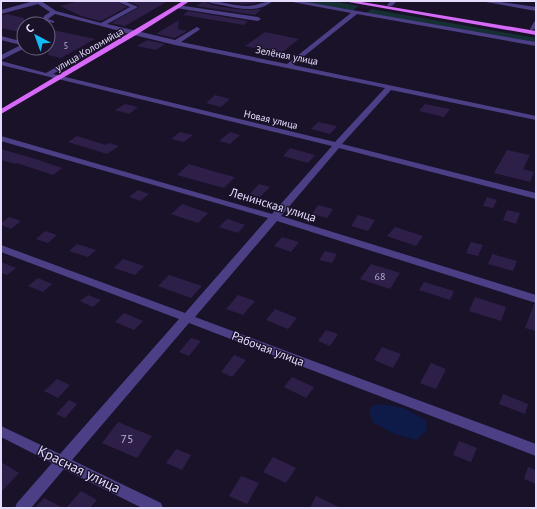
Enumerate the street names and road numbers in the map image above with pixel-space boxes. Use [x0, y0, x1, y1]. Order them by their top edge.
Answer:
street label: улица Коломийца [53, 25, 126, 74]
street label: Зелёная улица [254, 43, 319, 68]
street label: Новая улица [243, 107, 299, 132]
street label: Ленинская улица [227, 184, 318, 225]
street label: Рабочая улица [230, 328, 307, 369]
street label: Красная улица [35, 441, 123, 497]

